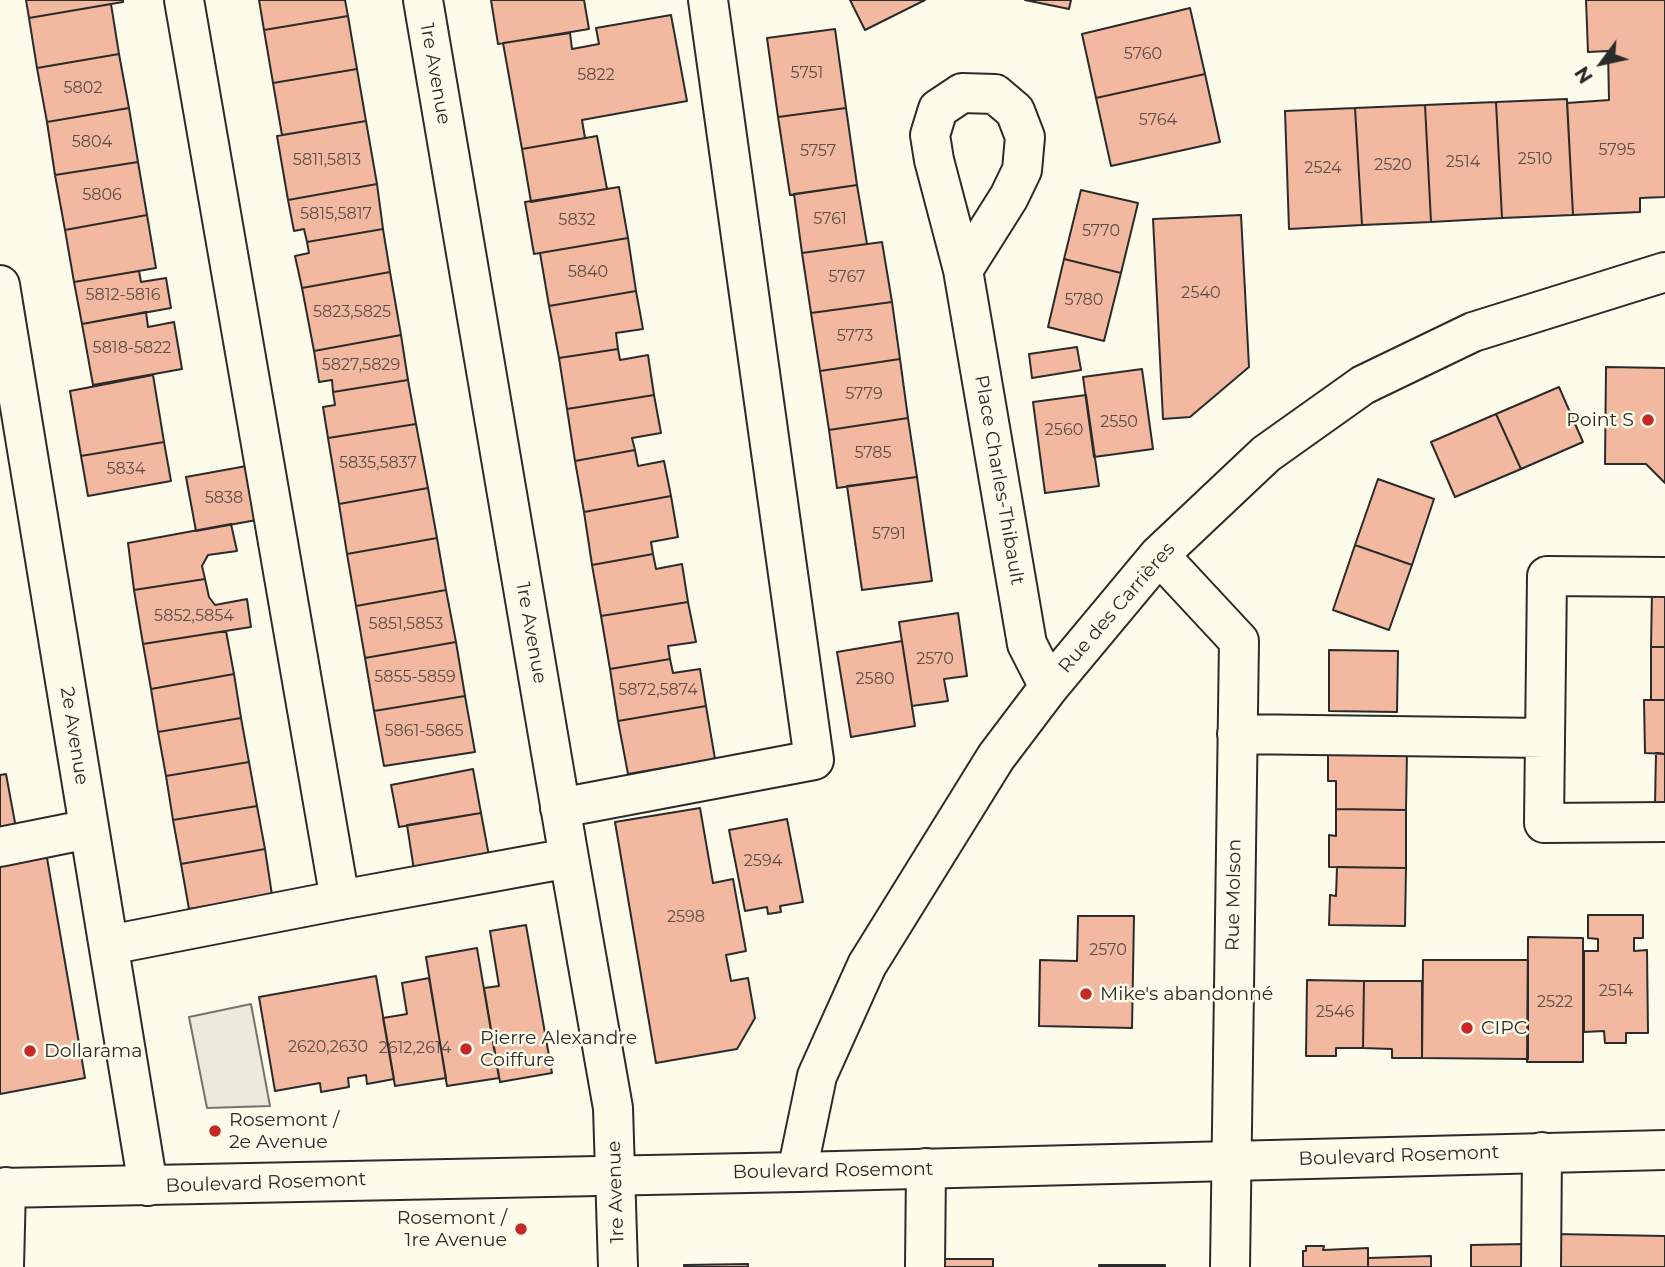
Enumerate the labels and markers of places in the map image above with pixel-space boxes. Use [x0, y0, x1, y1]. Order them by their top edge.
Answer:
place label: Point S [1566, 409, 1634, 431]
marker: Point S [1640, 412, 1656, 428]
place label: Mike's abandonné [1100, 983, 1273, 1005]
marker: Mike's abandonné [1078, 986, 1094, 1002]
place label: CIPC [1481, 1017, 1527, 1039]
marker: CIPC [1459, 1020, 1475, 1036]
place label: Pierre Alexandre Coiffure [480, 1027, 637, 1071]
place label: Dollarama [44, 1040, 142, 1062]
marker: Pierre Alexandre Coiffure [458, 1041, 474, 1057]
marker: Dollarama [22, 1043, 38, 1059]
place label: Rosemont / 2e Avenue [229, 1109, 339, 1153]
marker: Rosemont / 2e Avenue [207, 1123, 223, 1139]
place label: Rosemont / 1re Avenue [397, 1207, 507, 1251]
marker: Rosemont / 1re Avenue [513, 1221, 529, 1237]

